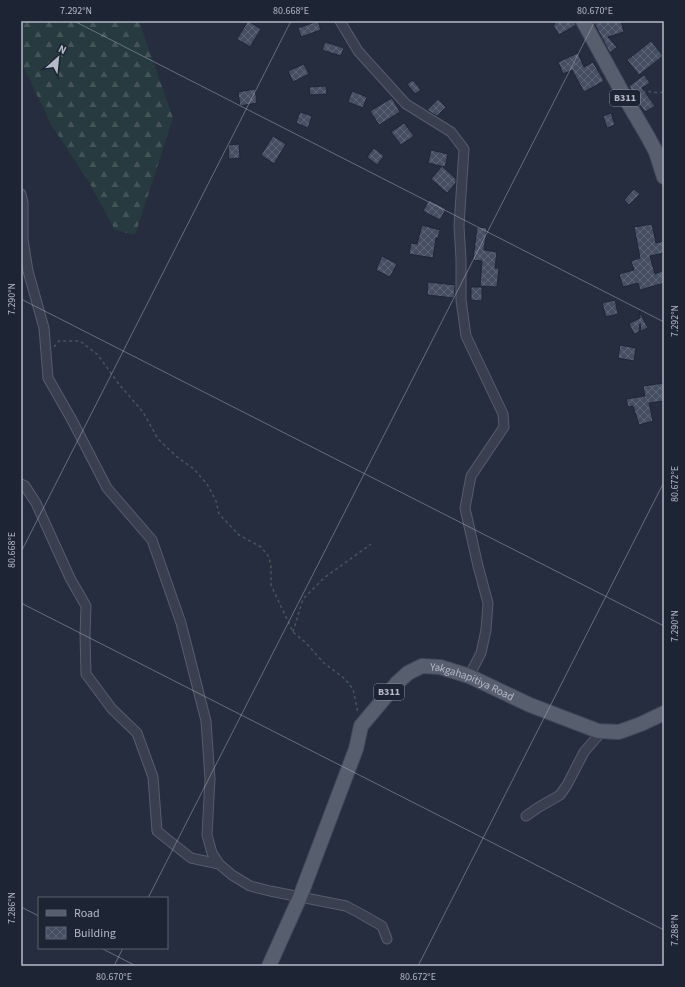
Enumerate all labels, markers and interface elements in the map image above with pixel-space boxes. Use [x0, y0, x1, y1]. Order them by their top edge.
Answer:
text: 7.292°N [60, 4, 92, 18]
text: 80.668°E [273, 4, 309, 18]
text: 80.670°E [577, 4, 613, 18]
north arrow [38, 38, 78, 78]
text: N [56, 41, 69, 58]
road number: B311 [610, 90, 640, 106]
text: 7.290°N [5, 283, 19, 315]
text: 7.292°N [668, 305, 682, 337]
text: 80.672°E [668, 466, 682, 502]
text: 80.668°E [5, 532, 19, 568]
text: 7.290°N [668, 610, 682, 642]
street label: Yakgahapitiya Road [429, 659, 517, 704]
road number: B311 [374, 684, 404, 700]
text: 7.286°N [5, 892, 19, 924]
legend [38, 897, 168, 949]
text: Road [74, 905, 100, 922]
text: 7.288°N [668, 914, 682, 946]
text: Building [74, 925, 116, 942]
text: 80.670°E [96, 970, 132, 984]
text: 80.672°E [400, 970, 436, 984]

